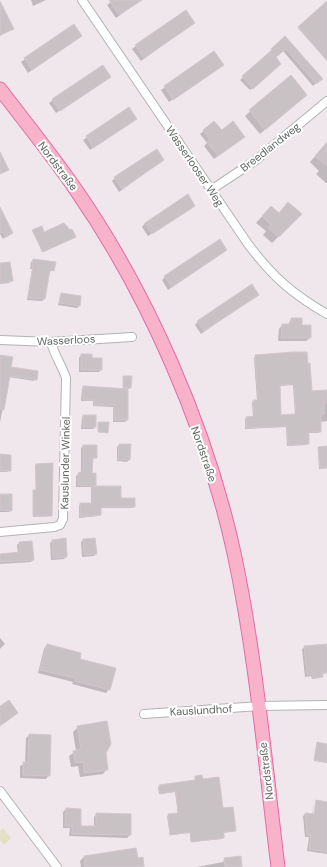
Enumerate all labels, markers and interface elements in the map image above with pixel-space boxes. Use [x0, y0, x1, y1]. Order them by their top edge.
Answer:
street label: Breedlandweg [237, 119, 303, 175]
street label: Wasserlooser Weg [163, 123, 227, 209]
street label: Nordstraße [35, 139, 81, 193]
street label: Wasserloos [36, 331, 96, 349]
street label: Kauslunder Winkel [57, 417, 73, 509]
street label: Nordstraße [188, 424, 220, 484]
street label: Kauslundhof [169, 701, 233, 719]
street label: Nordstraße [256, 741, 276, 801]

